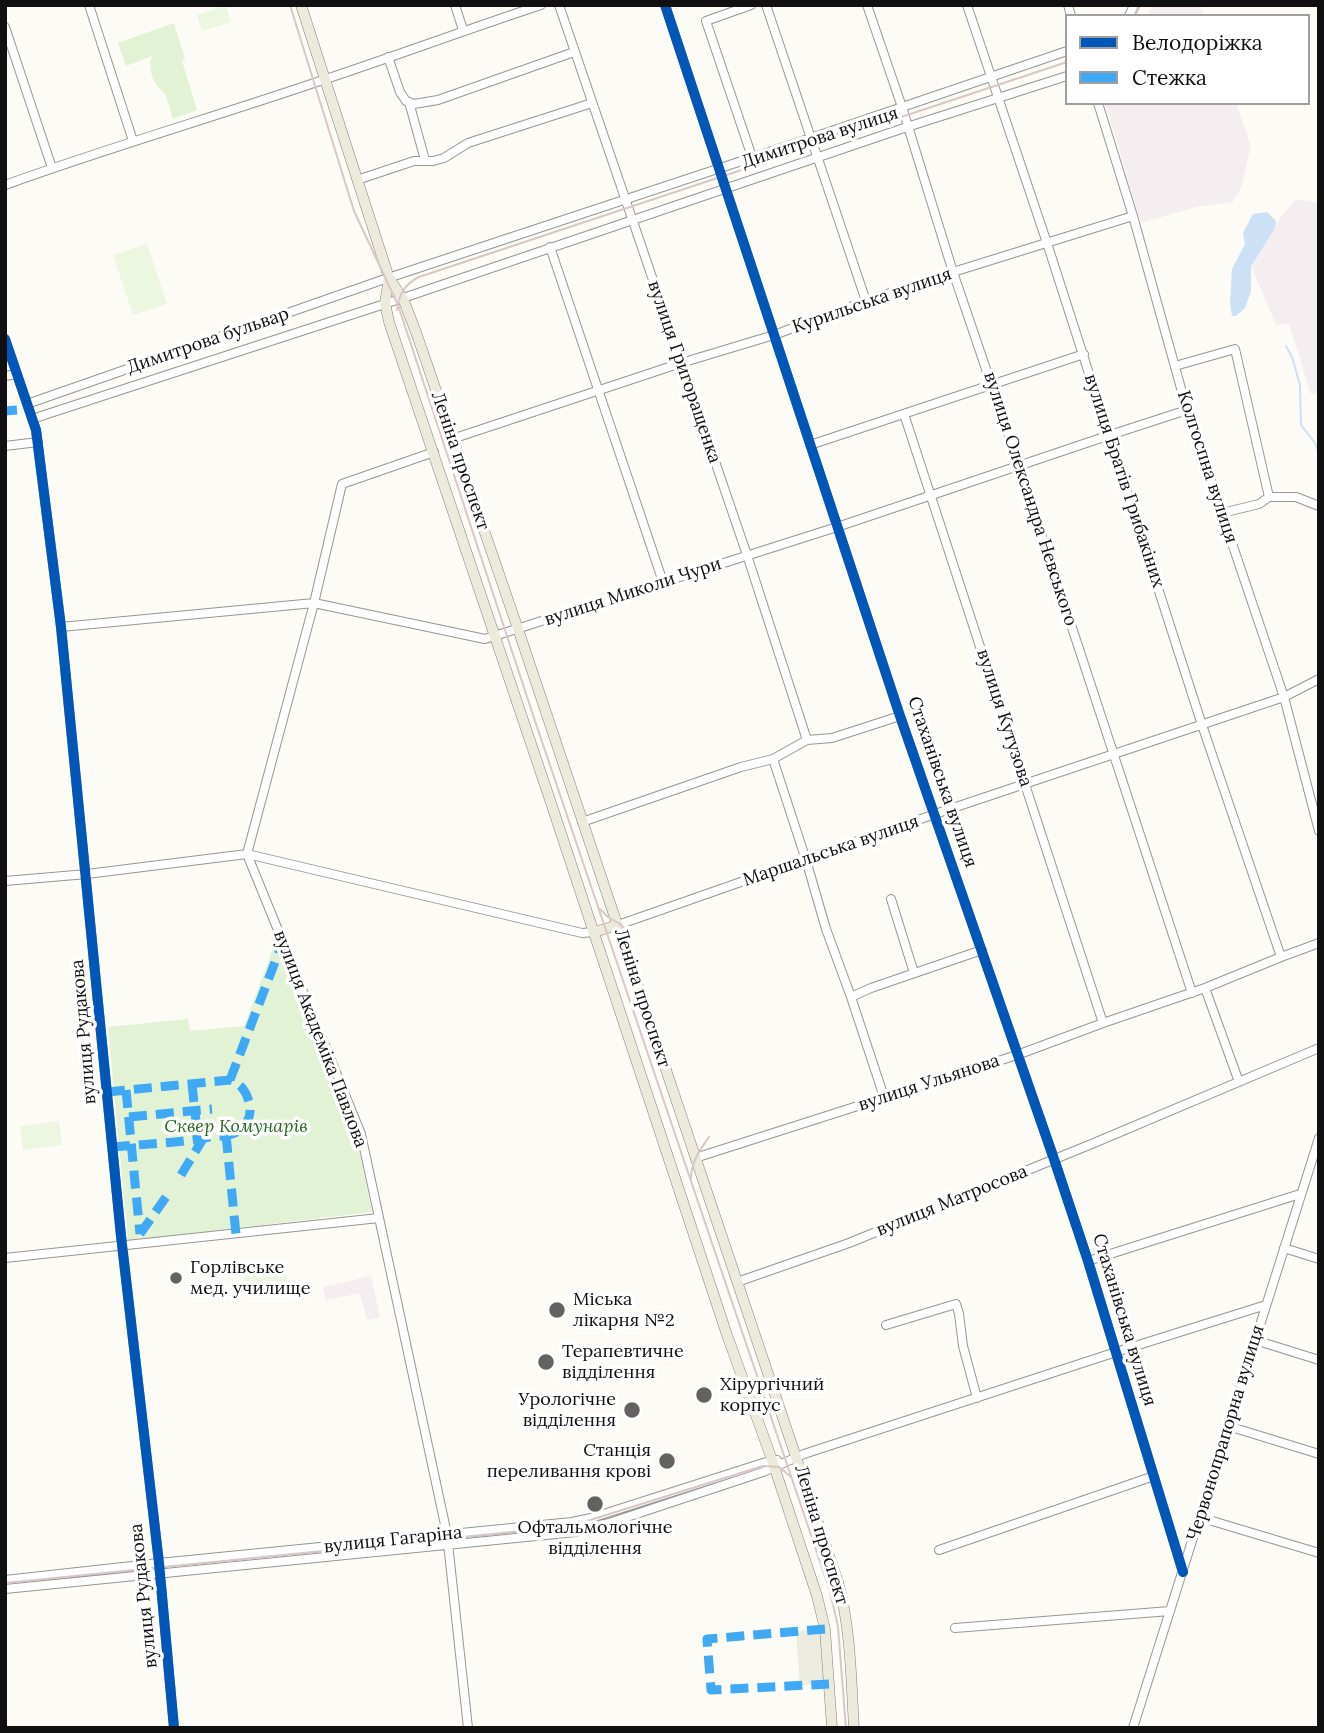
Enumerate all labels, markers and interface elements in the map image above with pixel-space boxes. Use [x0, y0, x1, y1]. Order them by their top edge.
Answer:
legend [1065, 14, 1310, 105]
text: Велодоріжка [1132, 29, 1263, 56]
text: Стежка [1132, 64, 1207, 91]
street label: Димитрова вулиця [739, 102, 901, 174]
street label: Курильська вулиця [789, 264, 955, 338]
street label: вулиця Григоращенка [643, 278, 725, 466]
street label: Димитрова бульвар [124, 303, 292, 379]
street label: вулиця Олександра Невського [979, 369, 1081, 629]
street label: вулиця Братів Грибакіних [1079, 371, 1169, 591]
street label: Колгоспна вулиця [1172, 388, 1242, 546]
street label: Леніна проспект [426, 389, 494, 533]
street label: вулиця Миколи Чури [542, 553, 724, 631]
street label: вулиця Кутузова [972, 646, 1036, 790]
street label: Стаханівська вулиця [903, 694, 981, 870]
street label: Маршальська вулиця [740, 811, 922, 891]
street label: Леніна проспект [609, 926, 675, 1070]
street label: вулиця Академіка Павлова [269, 927, 371, 1151]
street label: вулиця Рудакова [67, 959, 101, 1105]
street label: вулиця Ульянова [856, 1050, 1002, 1116]
park label: Сквер Комунарів [164, 1116, 308, 1138]
street label: вулиця Матросова [873, 1161, 1031, 1241]
street label: Стаханівська вулиця [1087, 1231, 1161, 1409]
place label: Горлівське мед. училище [190, 1257, 310, 1300]
marker: Горлівське мед. училище [168, 1270, 184, 1286]
place label: Міська лікарня №2 [573, 1289, 675, 1332]
marker: Міська лікарня №2 [547, 1300, 567, 1320]
street label: Червонопрапорна вулиця [1183, 1322, 1269, 1544]
place label: Терапевтичне відділення [562, 1341, 684, 1384]
marker: Терапевтичне відділення [536, 1352, 556, 1372]
place label: Хірургічний корпус [720, 1374, 824, 1416]
marker: Хірургічний корпус [694, 1385, 714, 1405]
place label: Урологічне відділення [519, 1389, 616, 1432]
marker: Урологічне відділення [622, 1400, 642, 1420]
place label: Станція переливання крові [487, 1440, 651, 1482]
marker: Станція переливання крові [657, 1451, 677, 1471]
street label: Леніна проспект [790, 1463, 852, 1607]
marker: Офтальмологічне відділення [585, 1494, 605, 1514]
place label: Офтальмологічне відділення [517, 1517, 673, 1560]
street label: вулиця Гагаріна [323, 1522, 463, 1558]
street label: вулиця Рудакова [126, 1523, 162, 1669]

